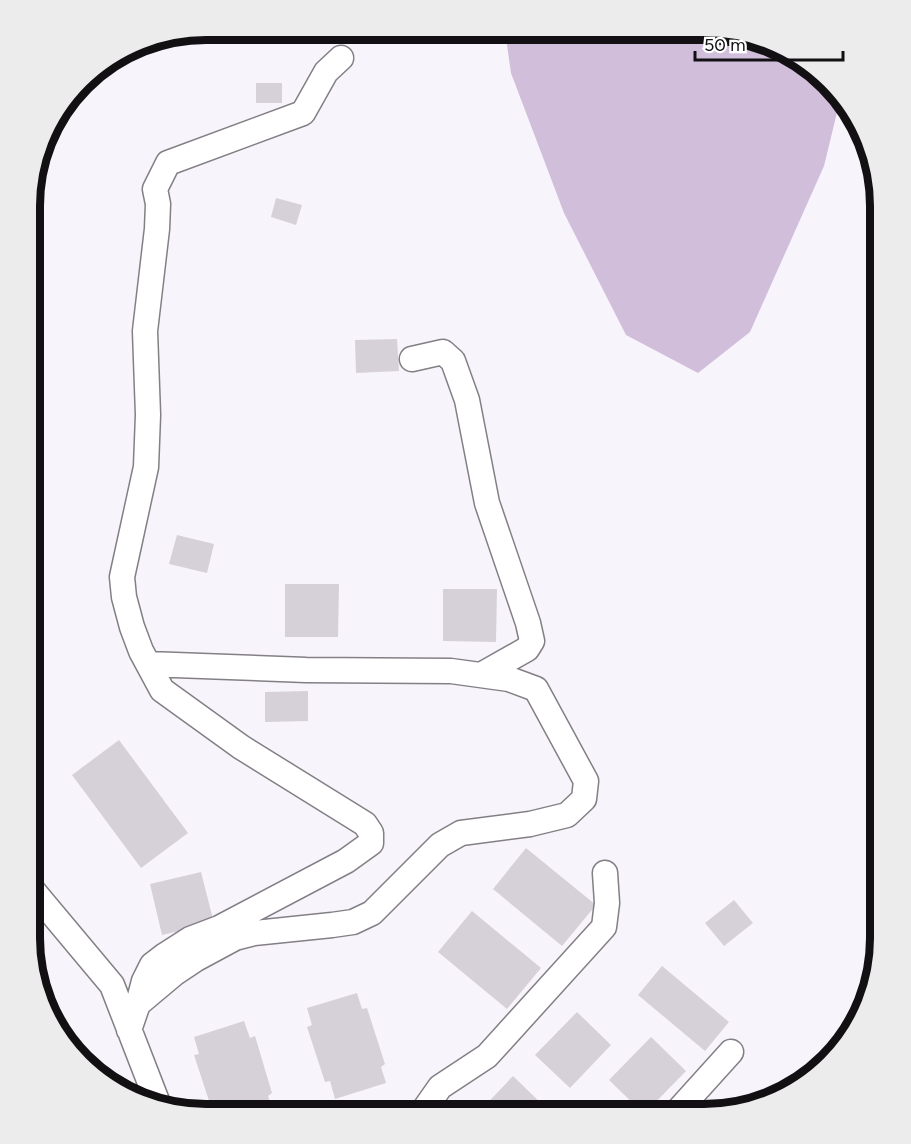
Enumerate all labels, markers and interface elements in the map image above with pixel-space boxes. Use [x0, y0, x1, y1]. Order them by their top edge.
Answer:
scale bar [695, 24, 844, 62]
text: 50 m [704, 34, 746, 56]

